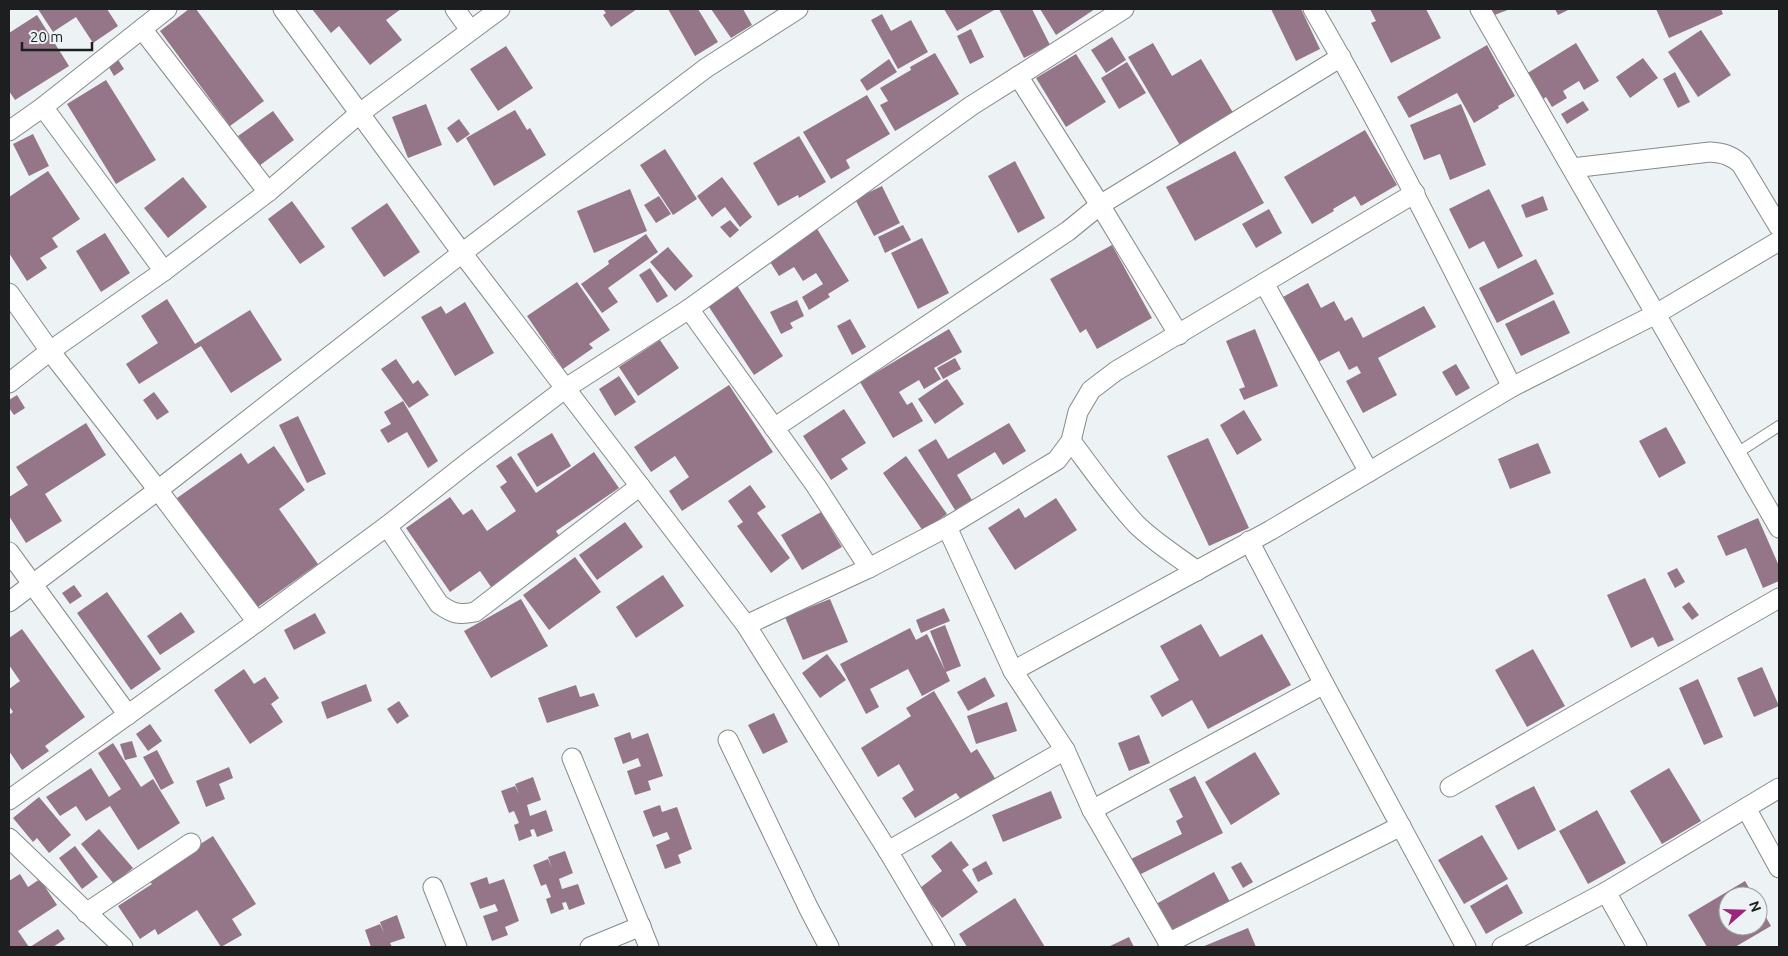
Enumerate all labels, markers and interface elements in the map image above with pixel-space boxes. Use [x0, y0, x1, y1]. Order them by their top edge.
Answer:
scale bar [22, 20, 92, 52]
text: 20 m [30, 28, 63, 45]
north arrow [1718, 886, 1768, 936]
text: N [1746, 899, 1765, 914]

